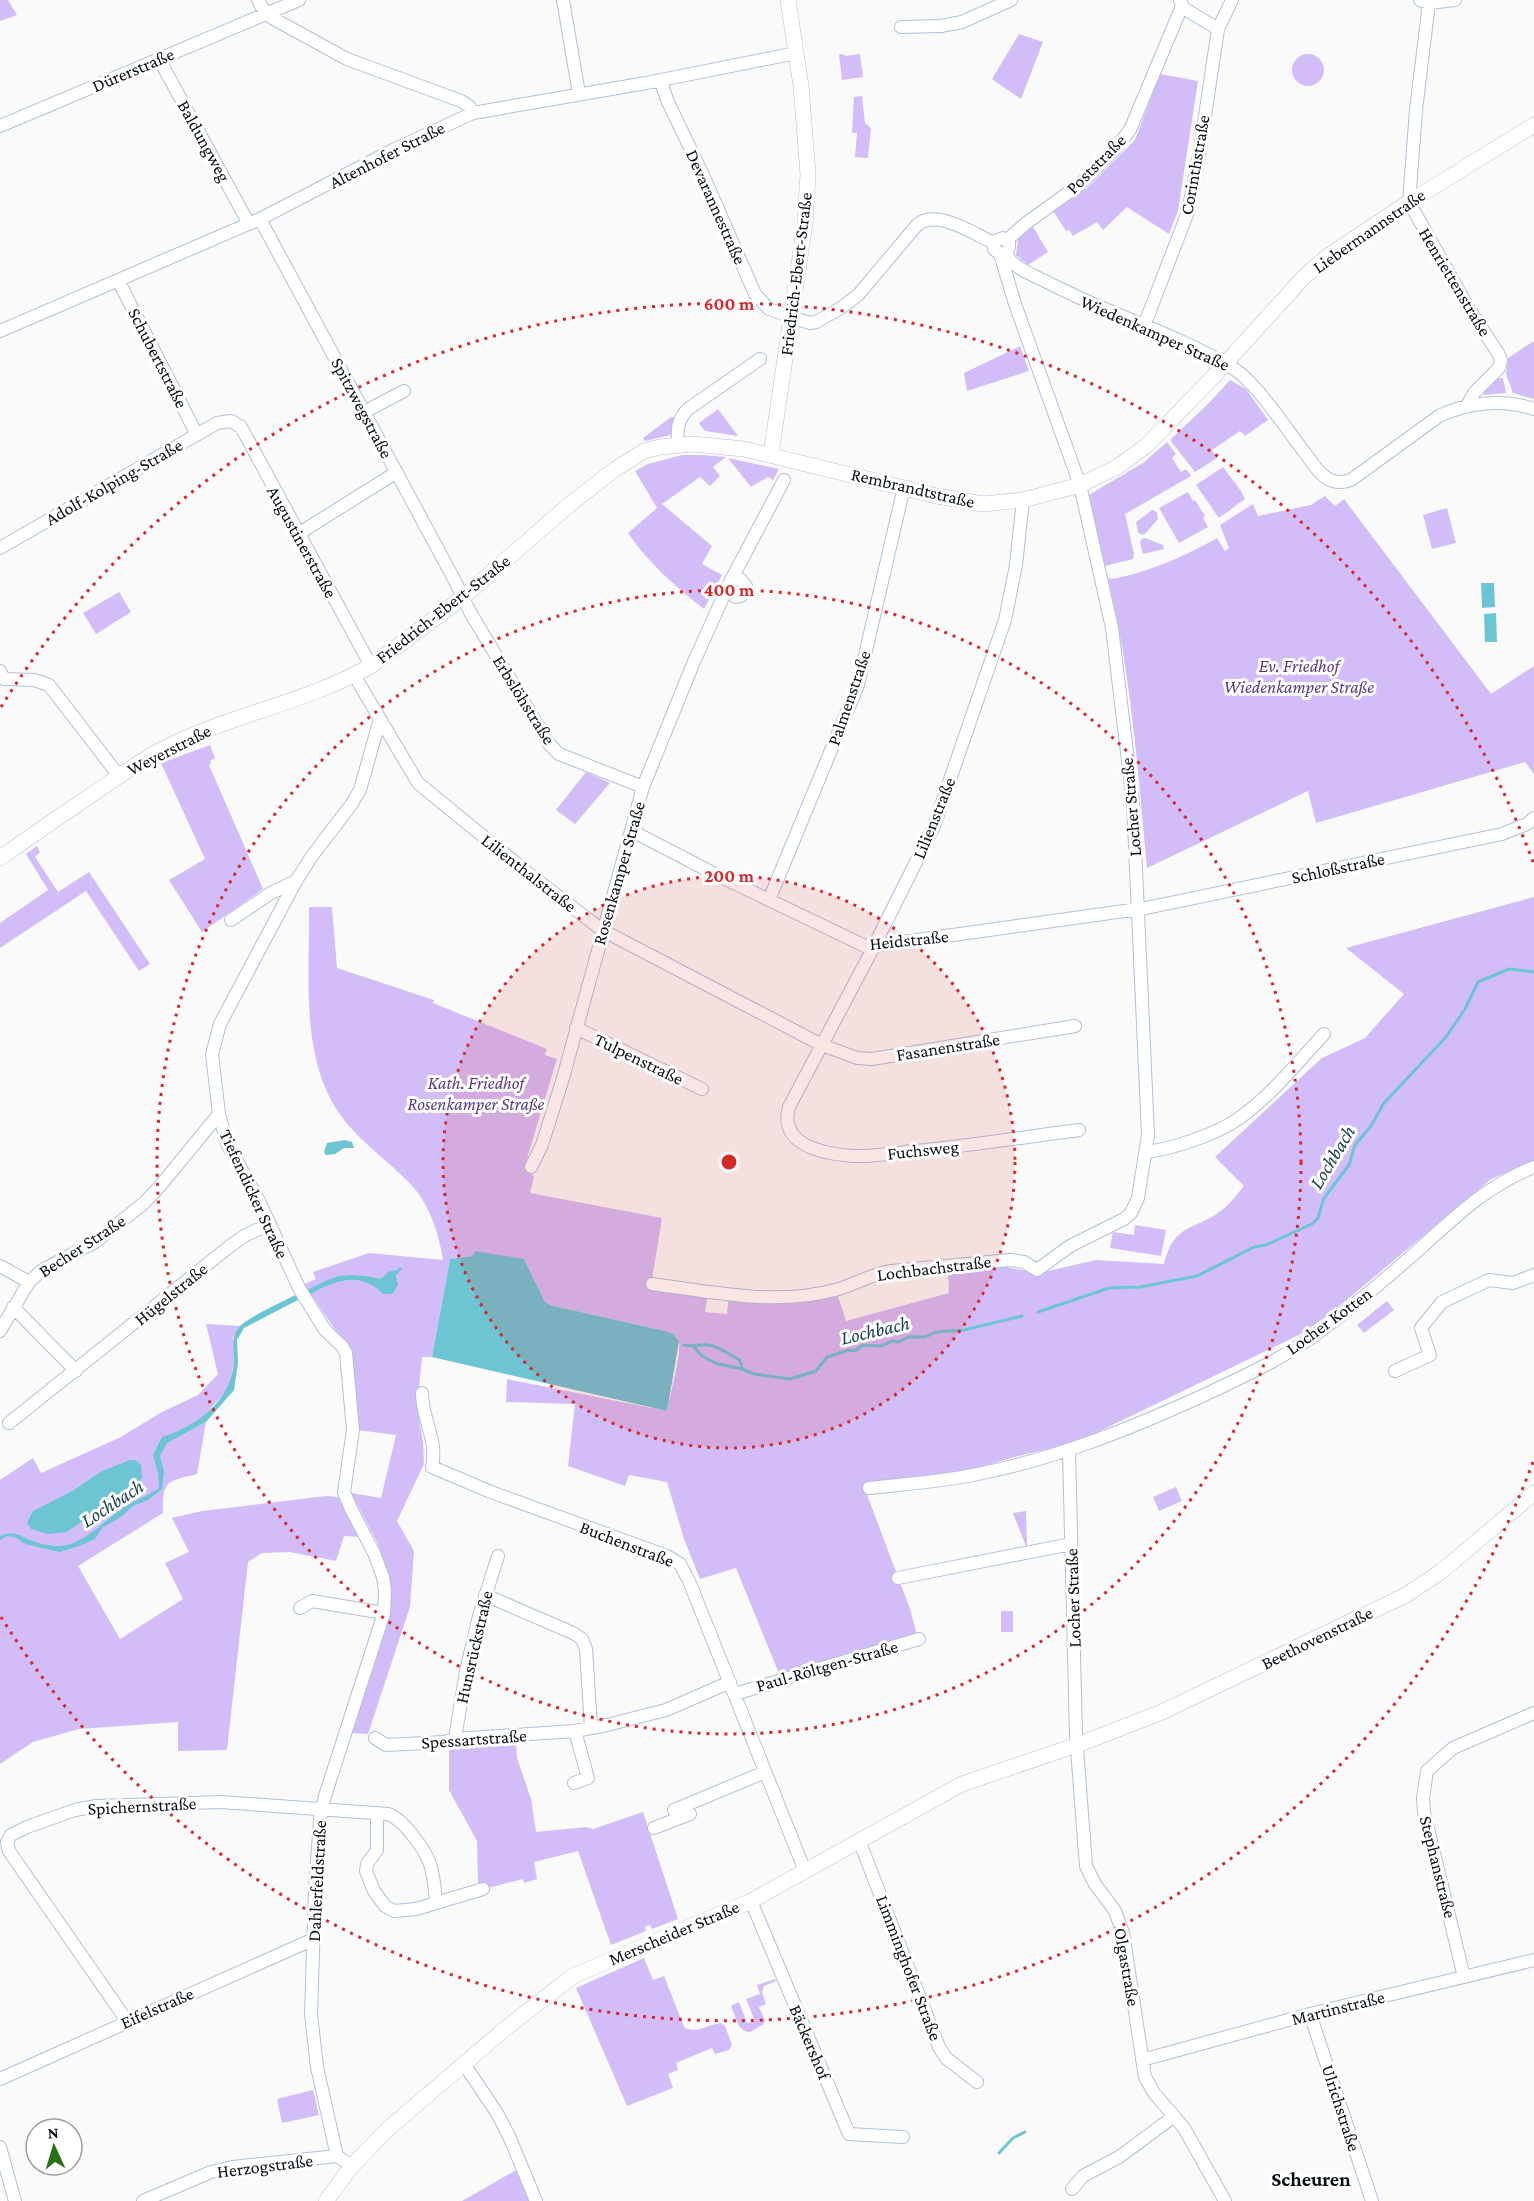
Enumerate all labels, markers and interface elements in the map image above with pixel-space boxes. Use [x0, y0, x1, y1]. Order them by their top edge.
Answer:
street label: Dürerstraße [89, 44, 177, 96]
street label: Baldungweg [173, 97, 235, 185]
street label: Corinthstraße [1176, 113, 1214, 217]
street label: Altenhofer Straße [326, 117, 448, 193]
street label: Poststraße [1062, 130, 1130, 198]
street label: Devarannestraße [682, 147, 750, 267]
street label: Liebermannstraße [1309, 185, 1429, 277]
street label: Friedrich-Ebert-Straße [776, 191, 816, 357]
street label: Henriettenstraße [1415, 224, 1495, 340]
street label: Wiedenkamper Straße [1077, 291, 1233, 375]
text: 600 m [704, 294, 755, 314]
street label: Schubertstraße [124, 305, 192, 411]
street label: Spitzwegstraße [327, 354, 397, 462]
street label: Adolf-Kolping-Straße [42, 435, 186, 529]
street label: Rembrandtstraße [849, 464, 977, 512]
street label: Augustinerstraße [263, 483, 341, 601]
street label: Friedrich-Ebert-Straße [372, 550, 514, 667]
text: 400 m [704, 580, 755, 600]
street label: Palmenstraße [823, 648, 875, 748]
street label: Erbslöhstraße [489, 652, 559, 748]
park label: Ev. Friedhof Wiedenkamper Straße [1224, 656, 1374, 697]
street label: Weyerstraße [124, 720, 214, 780]
street label: Locher Straße [1117, 757, 1145, 857]
street label: Lilienstraße [909, 774, 959, 862]
street label: Rosenkamper Straße [589, 799, 649, 947]
street label: Lilienthalstraße [478, 830, 580, 916]
street label: Schloßstraße [1290, 848, 1386, 888]
text: 200 m [704, 866, 755, 886]
street label: Heidstraße [869, 926, 950, 954]
street label: Tulpenstraße [591, 1029, 687, 1089]
street label: Fasanenstraße [895, 1029, 1001, 1065]
park label: Kath. Friedhof Rosenkamper Straße [408, 1073, 545, 1114]
water label: Lochbach [1305, 1121, 1359, 1193]
street label: Tiefendicker Straße [215, 1126, 293, 1262]
street label: Fuchsweg [886, 1136, 960, 1164]
centre of rings [719, 1152, 739, 1172]
street label: Becher Straße [35, 1211, 129, 1281]
street label: Lochbachstraße [876, 1251, 992, 1285]
street label: Hügelstraße [131, 1259, 212, 1329]
street label: Locher Kotten [1282, 1283, 1376, 1359]
water label: Lochbach [838, 1311, 912, 1349]
water label: Lochbach [77, 1475, 147, 1531]
street label: Buchenstraße [577, 1517, 677, 1571]
street label: Locher Straße [1061, 1548, 1085, 1648]
street label: Hunsrückstraße [451, 1589, 497, 1705]
street label: Beethovenstraße [1258, 1602, 1376, 1674]
street label: Paul-Röltgen-Straße [754, 1636, 900, 1696]
street label: Spessartstraße [421, 1725, 528, 1753]
street label: Spichernstraße [87, 1793, 197, 1819]
street label: Stephanstraße [1416, 1814, 1460, 1920]
street label: Dahlerfeldstraße [304, 1820, 330, 1942]
street label: Limminghofer Straße [872, 1893, 946, 2044]
street label: Merscheider Straße [606, 1896, 742, 1970]
street label: Olgastraße [1110, 1926, 1144, 2008]
street label: Eifelstraße [117, 1983, 197, 2033]
street label: Martinstraße [1289, 1987, 1387, 2029]
street label: Bäckershof [785, 2002, 835, 2084]
street label: Ulrichstraße [1318, 2062, 1364, 2154]
north arrow [24, 2117, 84, 2177]
text: N [47, 2124, 59, 2141]
street label: Herzogstraße [216, 2150, 314, 2182]
district label: Scheuren [1271, 2168, 1351, 2190]

